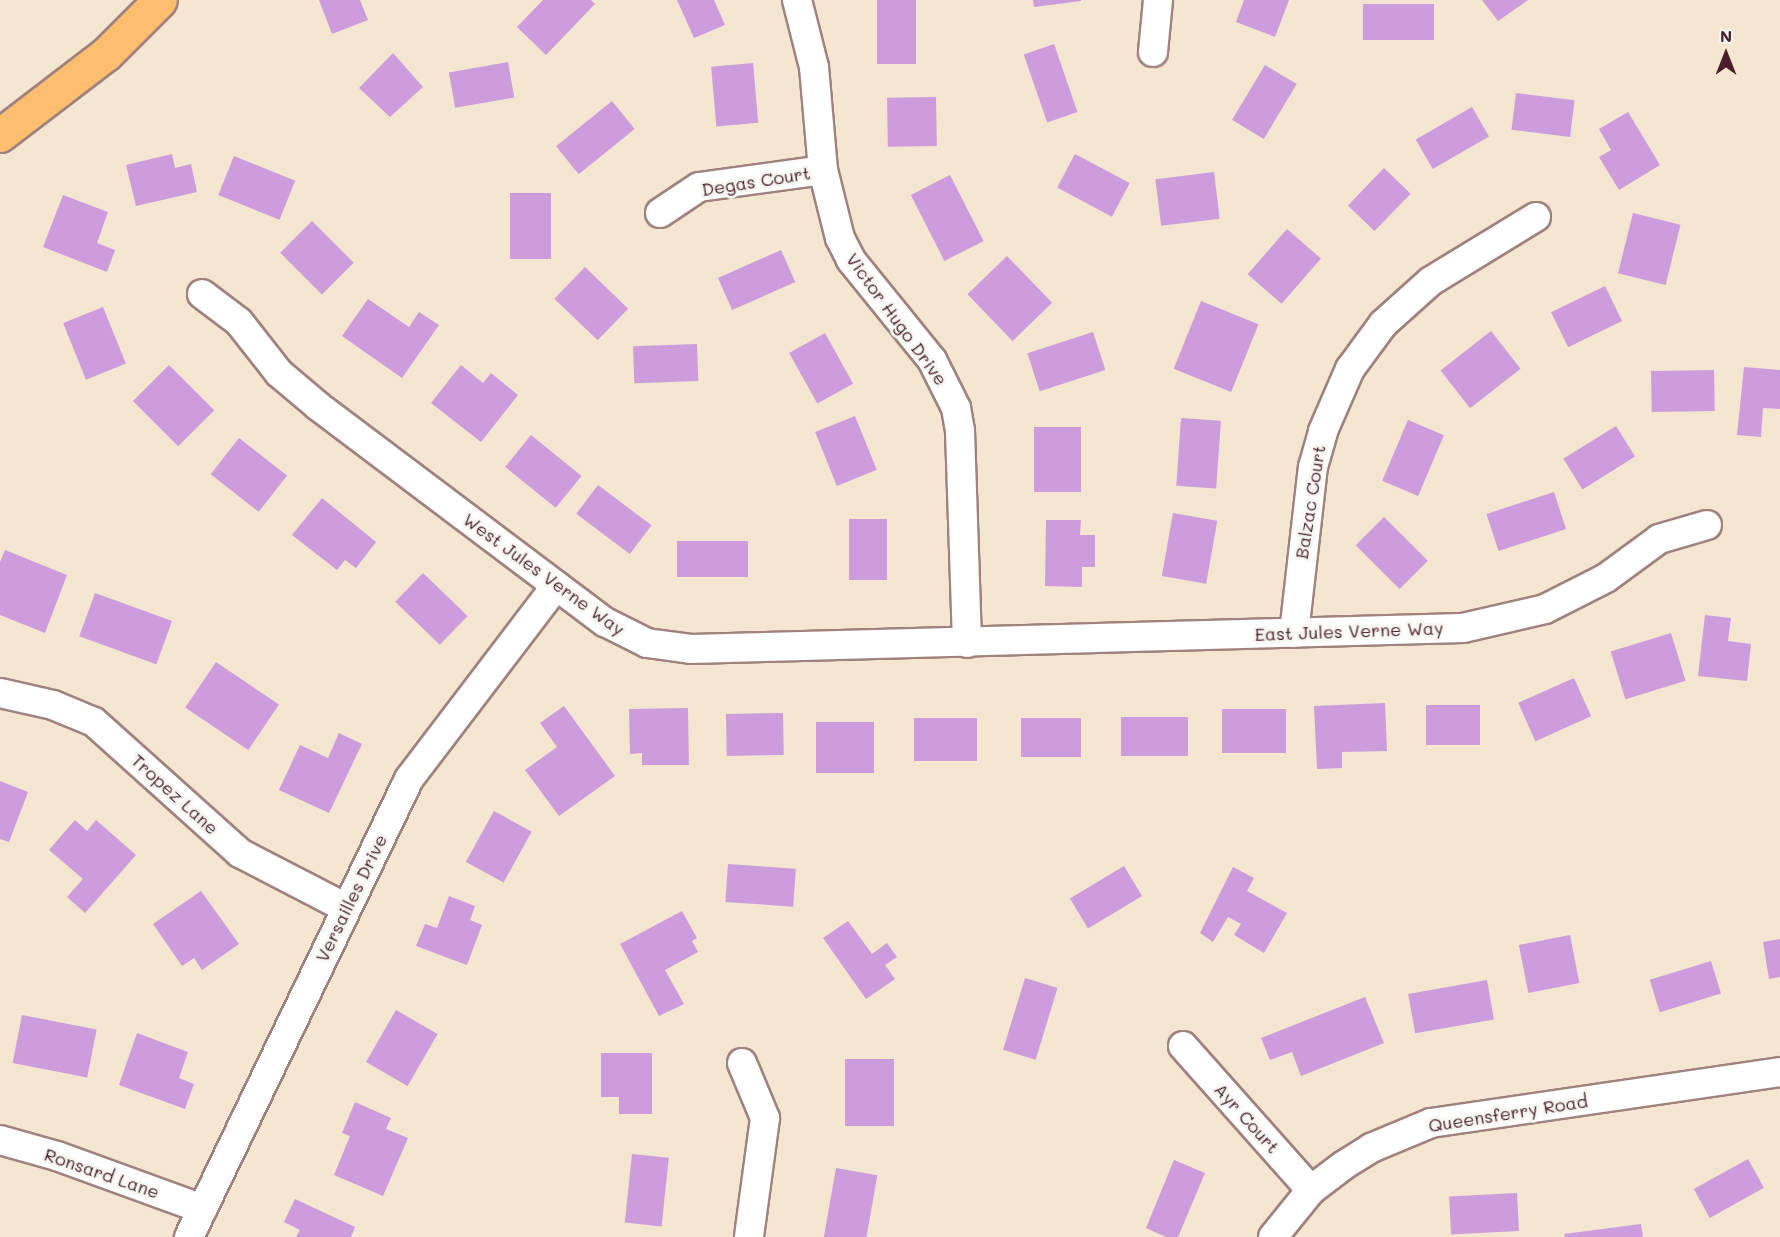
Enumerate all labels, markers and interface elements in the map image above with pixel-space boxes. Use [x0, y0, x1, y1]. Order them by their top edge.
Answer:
north arrow [1696, 24, 1756, 84]
text: N [1720, 25, 1732, 46]
street label: Degas Court [700, 162, 812, 200]
street label: Victor Hugo Drive [842, 249, 952, 389]
street label: Balzac Court [1290, 444, 1330, 560]
street label: West Jules Verne Way [459, 508, 629, 640]
street label: East Jules Verne Way [1254, 617, 1444, 645]
street label: Tropez Lane [127, 749, 223, 839]
street label: Versailles Drive [311, 831, 391, 965]
street label: Ayr Court [1210, 1078, 1284, 1158]
street label: Queensferry Road [1427, 1090, 1589, 1136]
street label: Ronsard Lane [42, 1143, 162, 1203]

